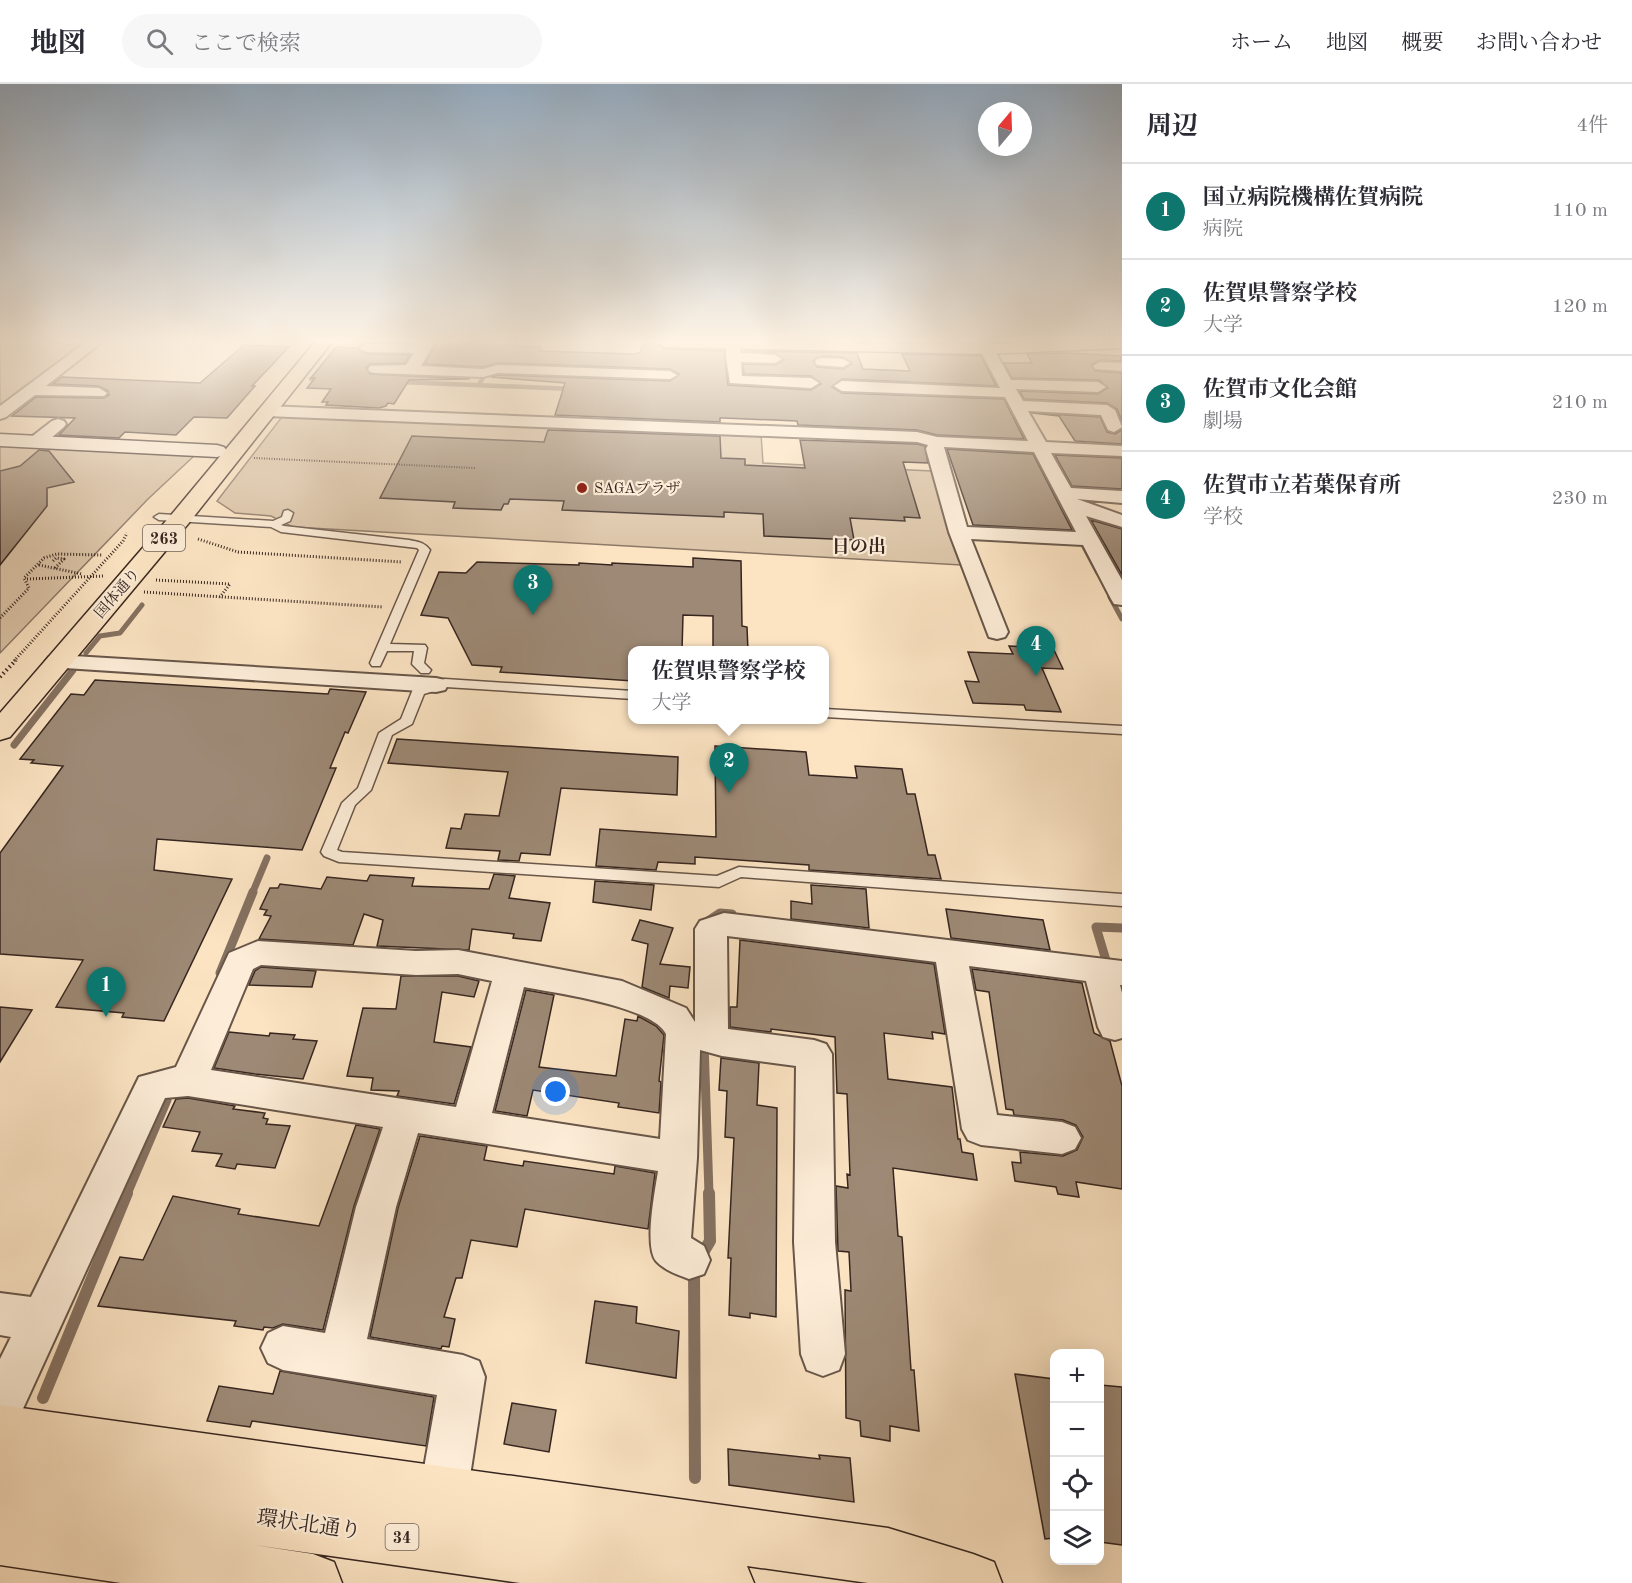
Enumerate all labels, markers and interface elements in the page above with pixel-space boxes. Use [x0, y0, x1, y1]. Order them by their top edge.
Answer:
search box [122, 14, 542, 68]
icon: search [143, 25, 176, 58]
text: 地図 [30, 31, 86, 59]
text: ここで検索 [191, 33, 301, 55]
text: ホーム [1230, 33, 1293, 54]
text: 地図 [1326, 33, 1368, 54]
text: 概要 [1401, 33, 1443, 54]
text: お問い合わせ [1476, 33, 1602, 54]
north arrow [978, 102, 1032, 156]
text: 周辺 [1146, 114, 1198, 140]
text: 4件 [1576, 116, 1608, 136]
text: 国立病院機構佐賀病院 [1203, 187, 1423, 209]
text: 1 [1160, 201, 1171, 221]
text: 110 m [1552, 201, 1608, 221]
text: 病院 [1203, 220, 1243, 240]
text: 佐賀県警察学校 [1203, 283, 1357, 305]
text: 2 [1160, 297, 1171, 317]
text: 120 m [1552, 297, 1608, 317]
text: 大学 [1203, 316, 1243, 336]
text: 佐賀市文化会館 [1203, 379, 1357, 401]
text: 3 [1160, 393, 1171, 413]
text: 210 m [1552, 393, 1608, 413]
text: 劇場 [1203, 412, 1243, 432]
text: 佐賀市立若葉保育所 [1203, 475, 1401, 497]
place label: SAGAプラザ [594, 480, 680, 497]
marker: SAGAプラザ [575, 481, 589, 495]
text: 4 [1160, 489, 1171, 509]
text: 230 m [1552, 489, 1608, 509]
text: 学校 [1203, 508, 1243, 528]
road number: 263 [143, 525, 185, 551]
district label: 日の出 [832, 537, 886, 556]
street label: 国体通り [91, 565, 143, 622]
pin: 3 [514, 566, 552, 615]
pin: 4 [1016, 626, 1056, 676]
popup [628, 646, 829, 724]
text: 佐賀県警察学校 [651, 661, 806, 683]
text: 大学 [651, 694, 691, 714]
pin: 2 [710, 744, 748, 793]
pin: 1 [86, 968, 126, 1017]
your location [541, 1077, 570, 1106]
map controls [1050, 1349, 1104, 1565]
button: + [1050, 1349, 1104, 1403]
button: − [1050, 1403, 1104, 1457]
button: locate [1050, 1457, 1104, 1511]
street label: 環状北通り [255, 1506, 363, 1543]
button: layers [1050, 1511, 1104, 1565]
road number: 34 [386, 1524, 418, 1550]

